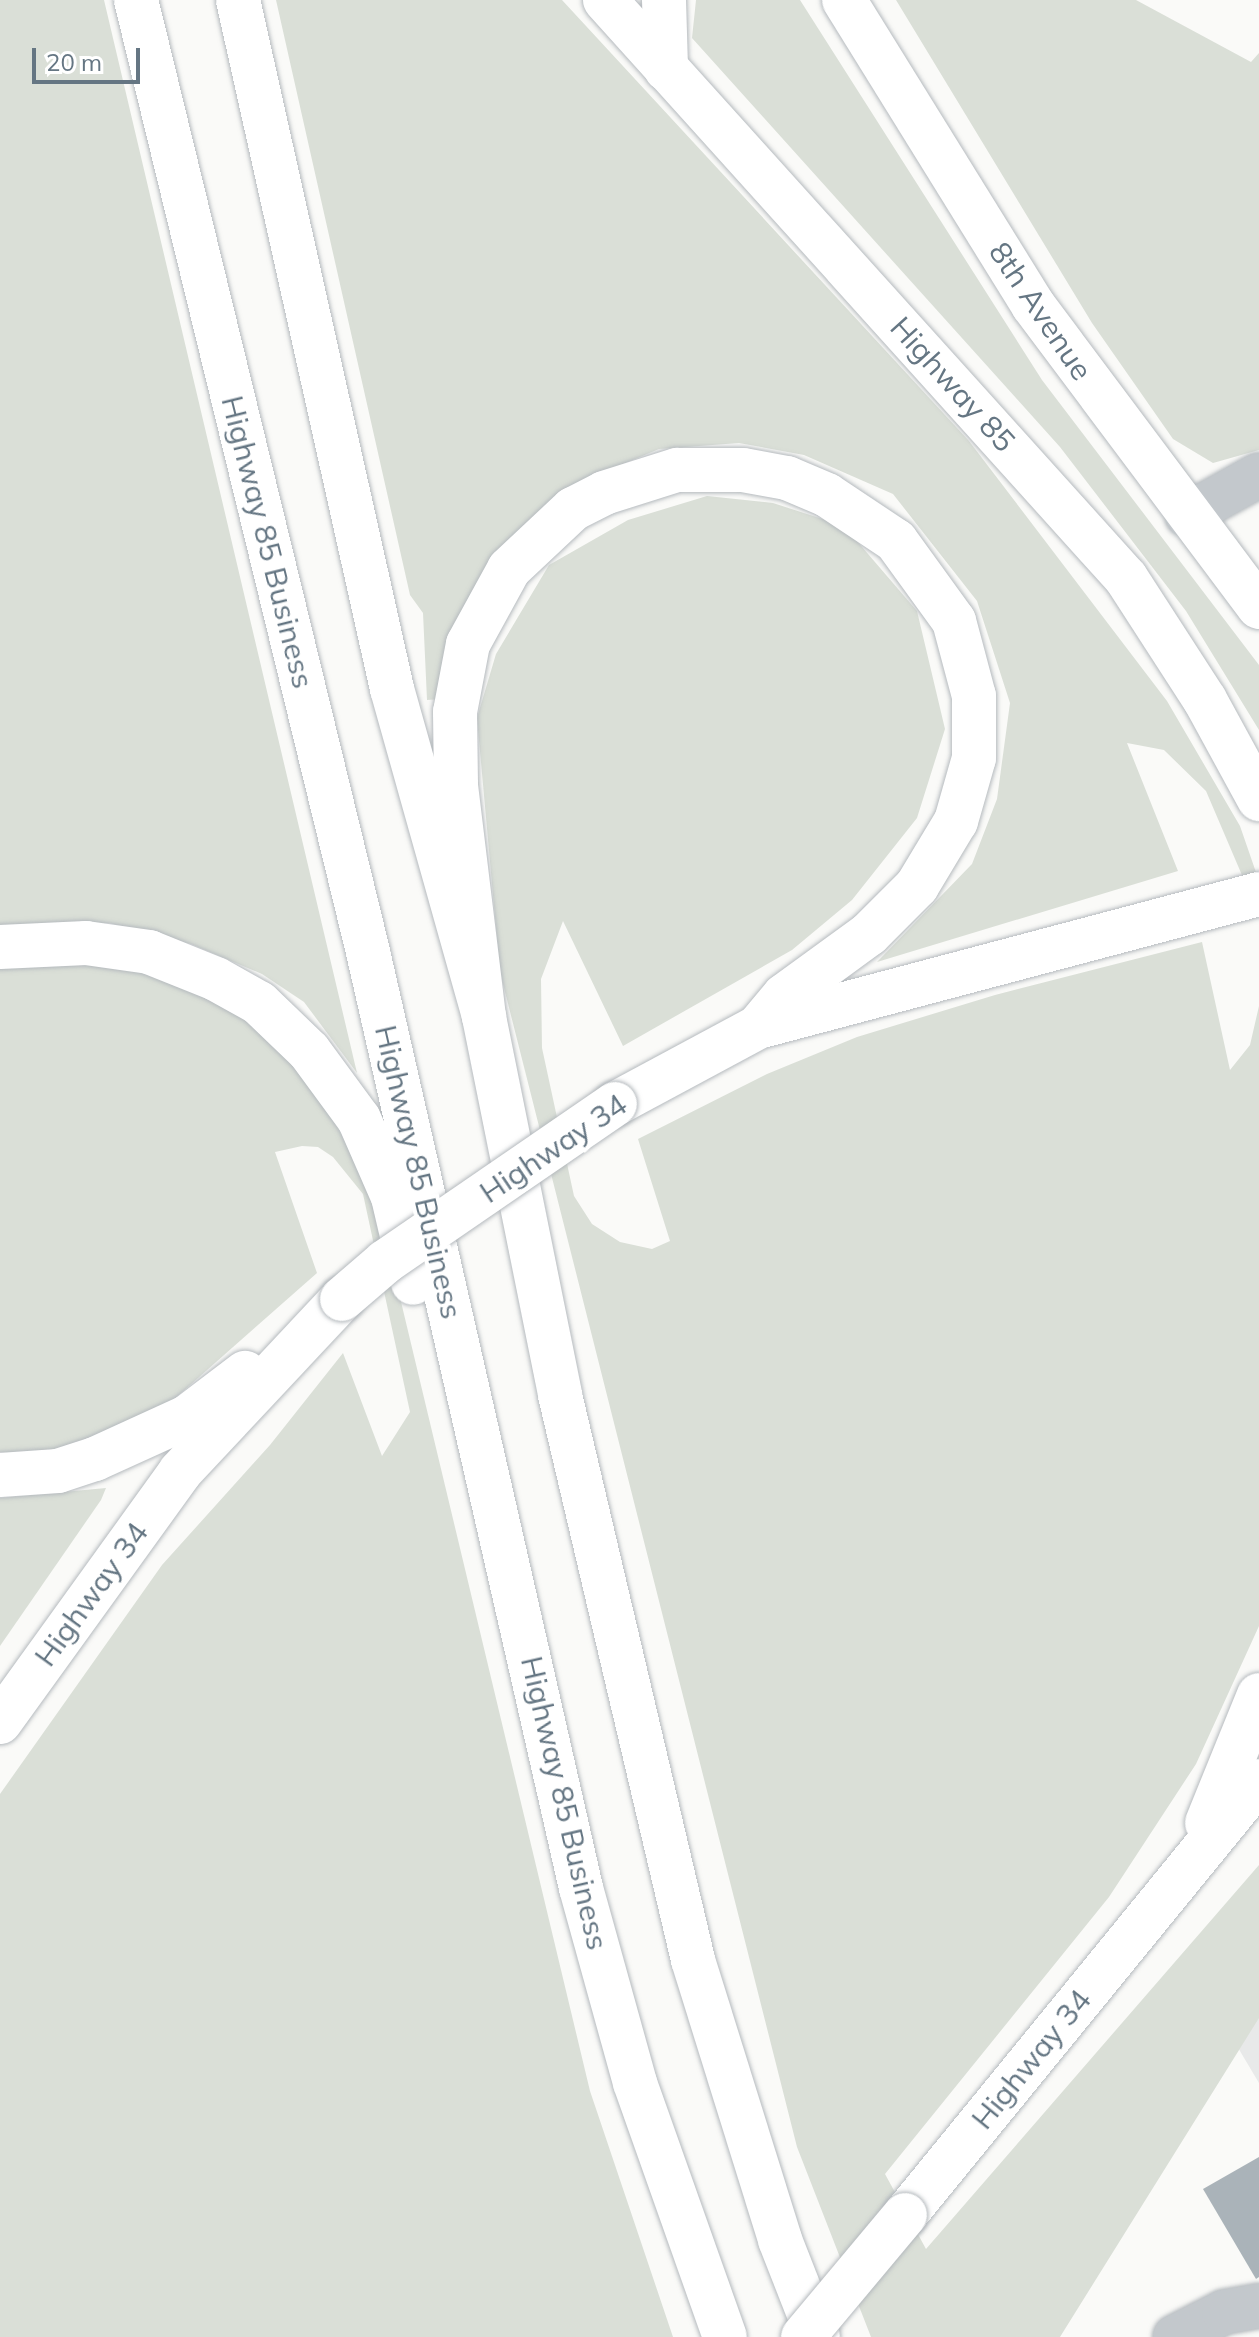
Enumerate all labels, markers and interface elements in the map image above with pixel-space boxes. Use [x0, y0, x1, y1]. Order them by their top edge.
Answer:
scale bar [36, 32, 144, 82]
text: 20 m [46, 47, 102, 77]
street label: 8th Avenue [982, 235, 1100, 387]
street label: Highway 85 [883, 309, 1023, 459]
street label: Highway 85 Business [214, 392, 322, 692]
street label: Highway 85 Business [368, 1022, 470, 1322]
street label: Highway 34 [473, 1086, 633, 1210]
street label: Highway 34 [27, 1515, 155, 1673]
street label: Highway 85 Business [514, 1653, 616, 1953]
street label: Highway 34 [964, 1982, 1098, 2136]

